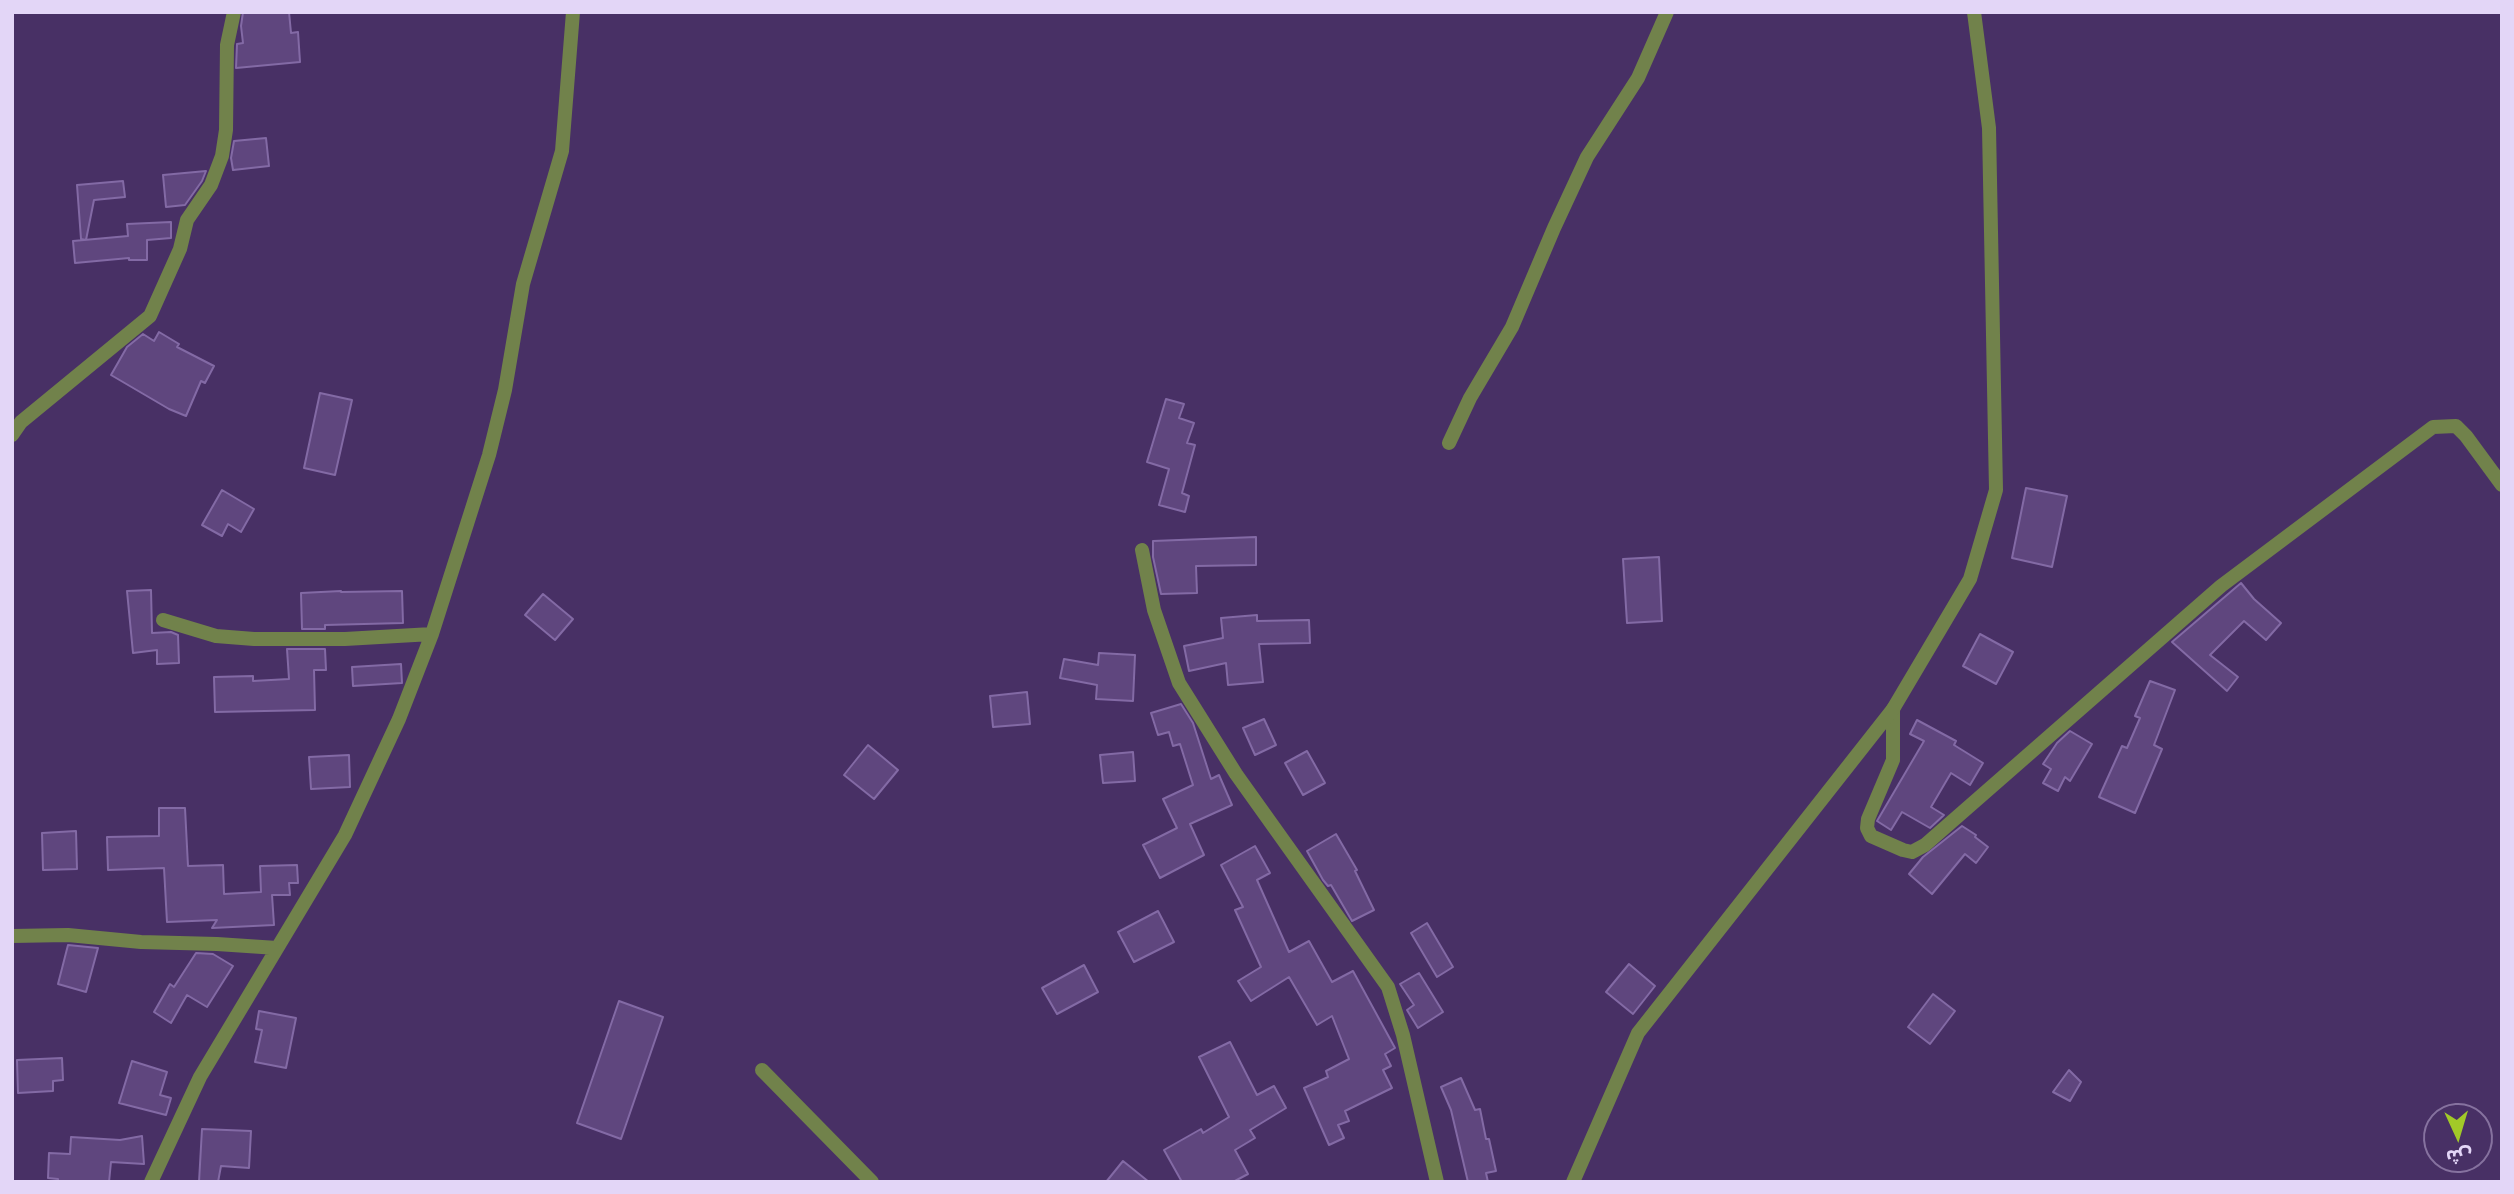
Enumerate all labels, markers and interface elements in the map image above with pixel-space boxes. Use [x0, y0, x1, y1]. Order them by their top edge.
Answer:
north arrow [2423, 1103, 2493, 1173]
text: ش [2445, 1143, 2473, 1171]

